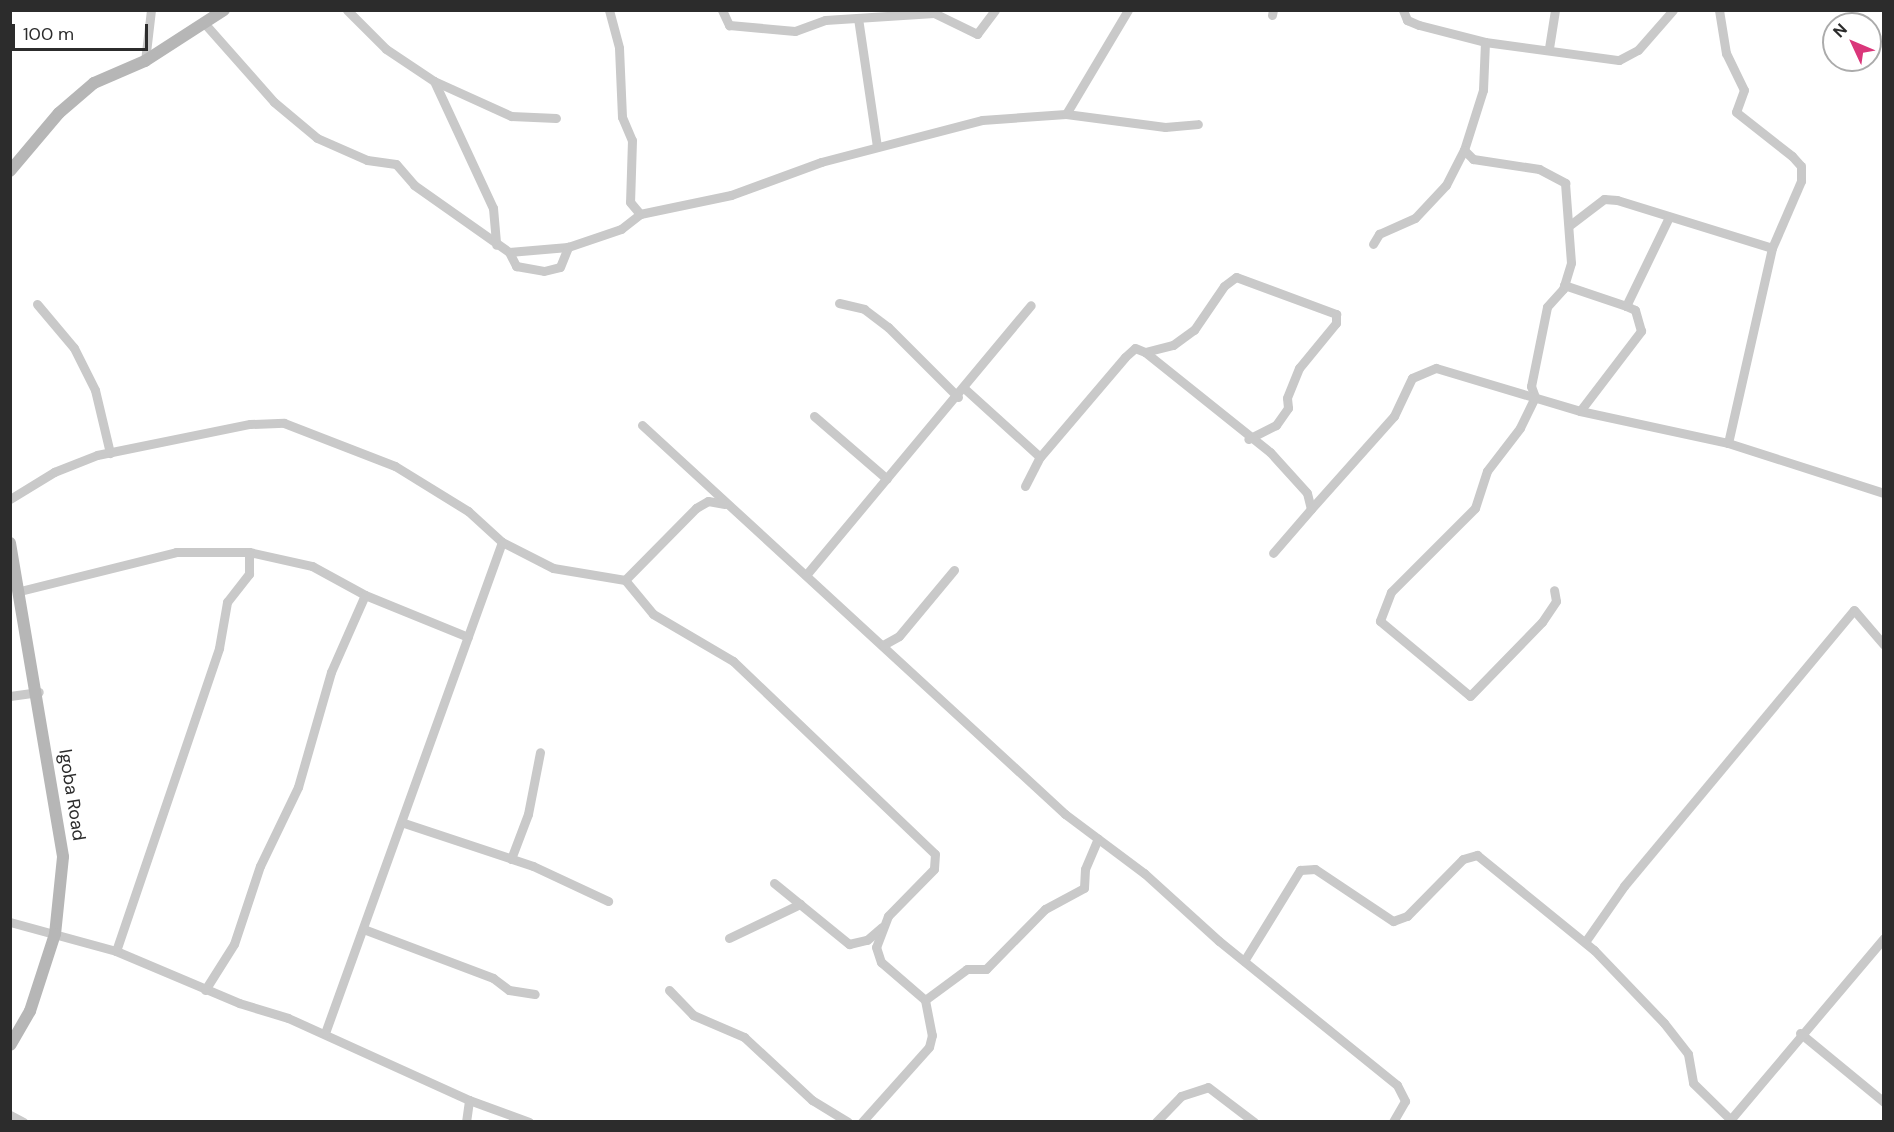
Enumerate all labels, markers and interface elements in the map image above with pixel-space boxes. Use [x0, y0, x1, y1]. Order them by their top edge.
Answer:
scale bar [15, 12, 152, 50]
north arrow [1822, 12, 1882, 72]
text: N [1829, 19, 1852, 42]
text: 100 m [23, 22, 74, 46]
street label: Igoba Road [54, 748, 90, 842]

